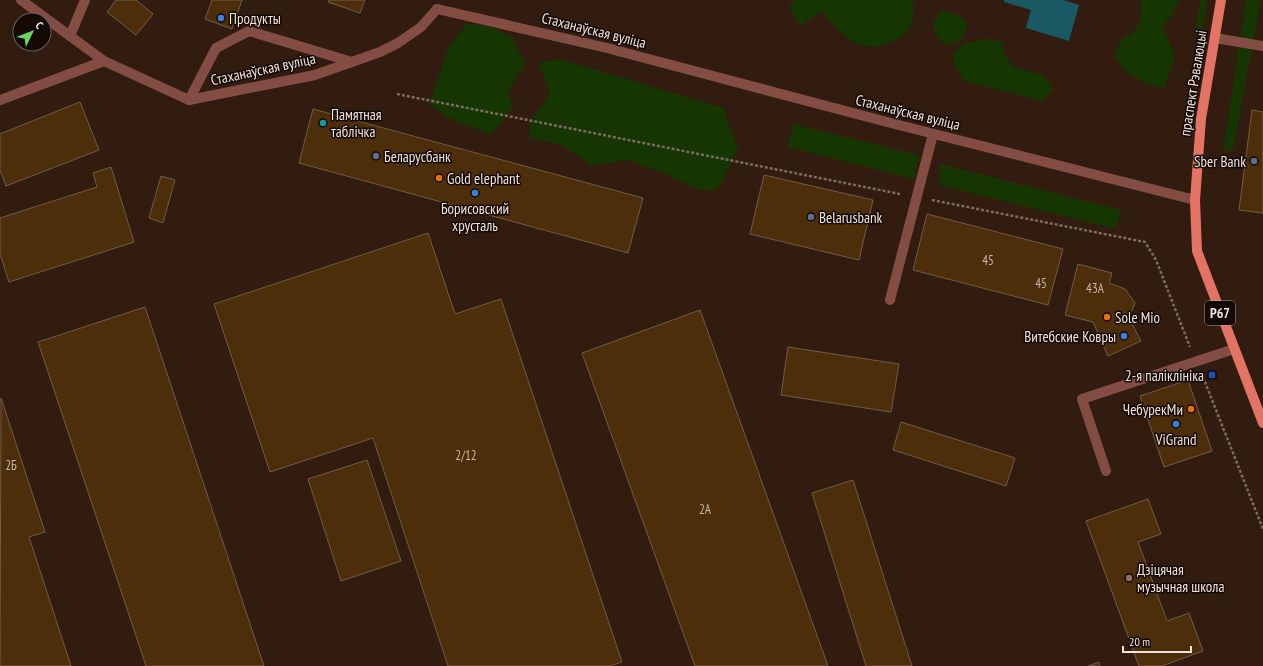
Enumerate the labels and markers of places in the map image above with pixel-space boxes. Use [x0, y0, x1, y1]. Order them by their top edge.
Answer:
place label: Продукты [229, 9, 281, 28]
marker: Продукты [216, 13, 226, 23]
place label: Памятная таблічка [331, 105, 382, 141]
marker: Памятная таблічка [318, 118, 328, 128]
place label: Беларусбанк [384, 147, 451, 166]
marker: Беларусбанк [371, 151, 381, 161]
place label: Sber Bank [1194, 152, 1246, 171]
marker: Sber Bank [1249, 156, 1259, 166]
place label: Gold elephant [447, 169, 520, 188]
marker: Gold elephant [434, 173, 444, 183]
marker: Борисовский хрусталь [470, 188, 480, 198]
place label: Борисовский хрусталь [441, 199, 509, 235]
place label: Belarusbank [819, 208, 883, 227]
marker: Belarusbank [806, 212, 816, 222]
place label: Sole Mio [1115, 308, 1160, 327]
marker: Sole Mio [1102, 312, 1112, 322]
place label: Витебские Ковры [1024, 327, 1116, 346]
marker: Витебские Ковры [1119, 331, 1129, 341]
place label: 2-я паліклініка [1125, 366, 1204, 385]
marker: 2-я паліклініка [1207, 370, 1217, 380]
place label: ЧебурекМи [1123, 400, 1183, 419]
marker: ЧебурекМи [1186, 404, 1196, 414]
marker: ViGrand [1171, 419, 1181, 429]
place label: ViGrand [1155, 430, 1196, 449]
place label: Дзіцячая музычная школа [1137, 560, 1224, 596]
marker: Дзіцячая музычная школа [1124, 573, 1134, 583]

